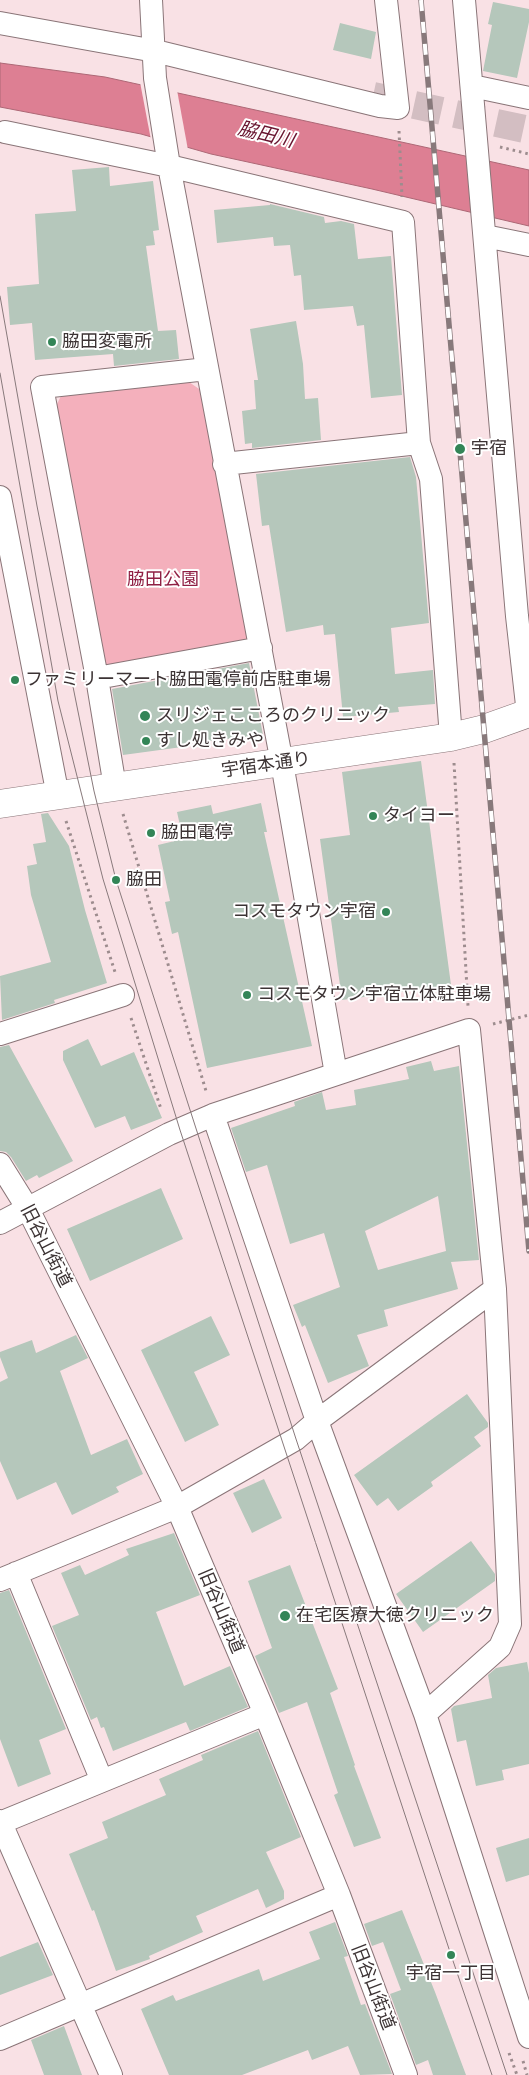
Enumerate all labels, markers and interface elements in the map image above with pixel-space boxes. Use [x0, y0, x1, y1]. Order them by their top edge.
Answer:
water label: 脇田川 [236, 117, 296, 153]
place label: 脇田変電所 [62, 331, 152, 353]
marker: 脇田変電所 [46, 336, 58, 348]
place label: 宇宿 [471, 438, 507, 460]
marker: 宇宿 [453, 442, 467, 456]
park label: 脇田公園 [127, 569, 199, 591]
place label: ファミリーマート脇田電停前店駐車場 [25, 669, 331, 691]
marker: ファミリーマート脇田電停前店駐車場 [9, 674, 21, 686]
place label: スリジェこころのクリニック [156, 705, 390, 727]
marker: スリジェこころのクリニック [138, 709, 152, 723]
place label: すし処きみや [156, 730, 264, 752]
marker: すし処きみや [140, 735, 152, 747]
street label: 宇宿本通り [220, 748, 312, 782]
place label: タイヨー [383, 805, 455, 827]
marker: タイヨー [367, 810, 379, 822]
place label: 脇田電停 [161, 822, 233, 844]
marker: 脇田電停 [145, 827, 157, 839]
place label: 脇田 [126, 869, 162, 891]
marker: 脇田 [110, 874, 122, 886]
place label: コスモタウン宇宿 [232, 901, 376, 923]
marker: コスモタウン宇宿 [380, 906, 392, 918]
place label: コスモタウン宇宿立体駐車場 [257, 984, 491, 1006]
marker: コスモタウン宇宿立体駐車場 [241, 989, 253, 1001]
street label: 旧谷山街道 [16, 1201, 76, 1291]
street label: 旧谷山街道 [193, 1565, 249, 1657]
place label: 在宅医療大徳クリニック [296, 1605, 494, 1627]
marker: 在宅医療大徳クリニック [278, 1609, 292, 1623]
street label: 旧谷山街道 [347, 1941, 399, 2033]
marker: 宇宿一丁目 [445, 1949, 457, 1961]
place label: 宇宿一丁目 [406, 1963, 496, 1985]

